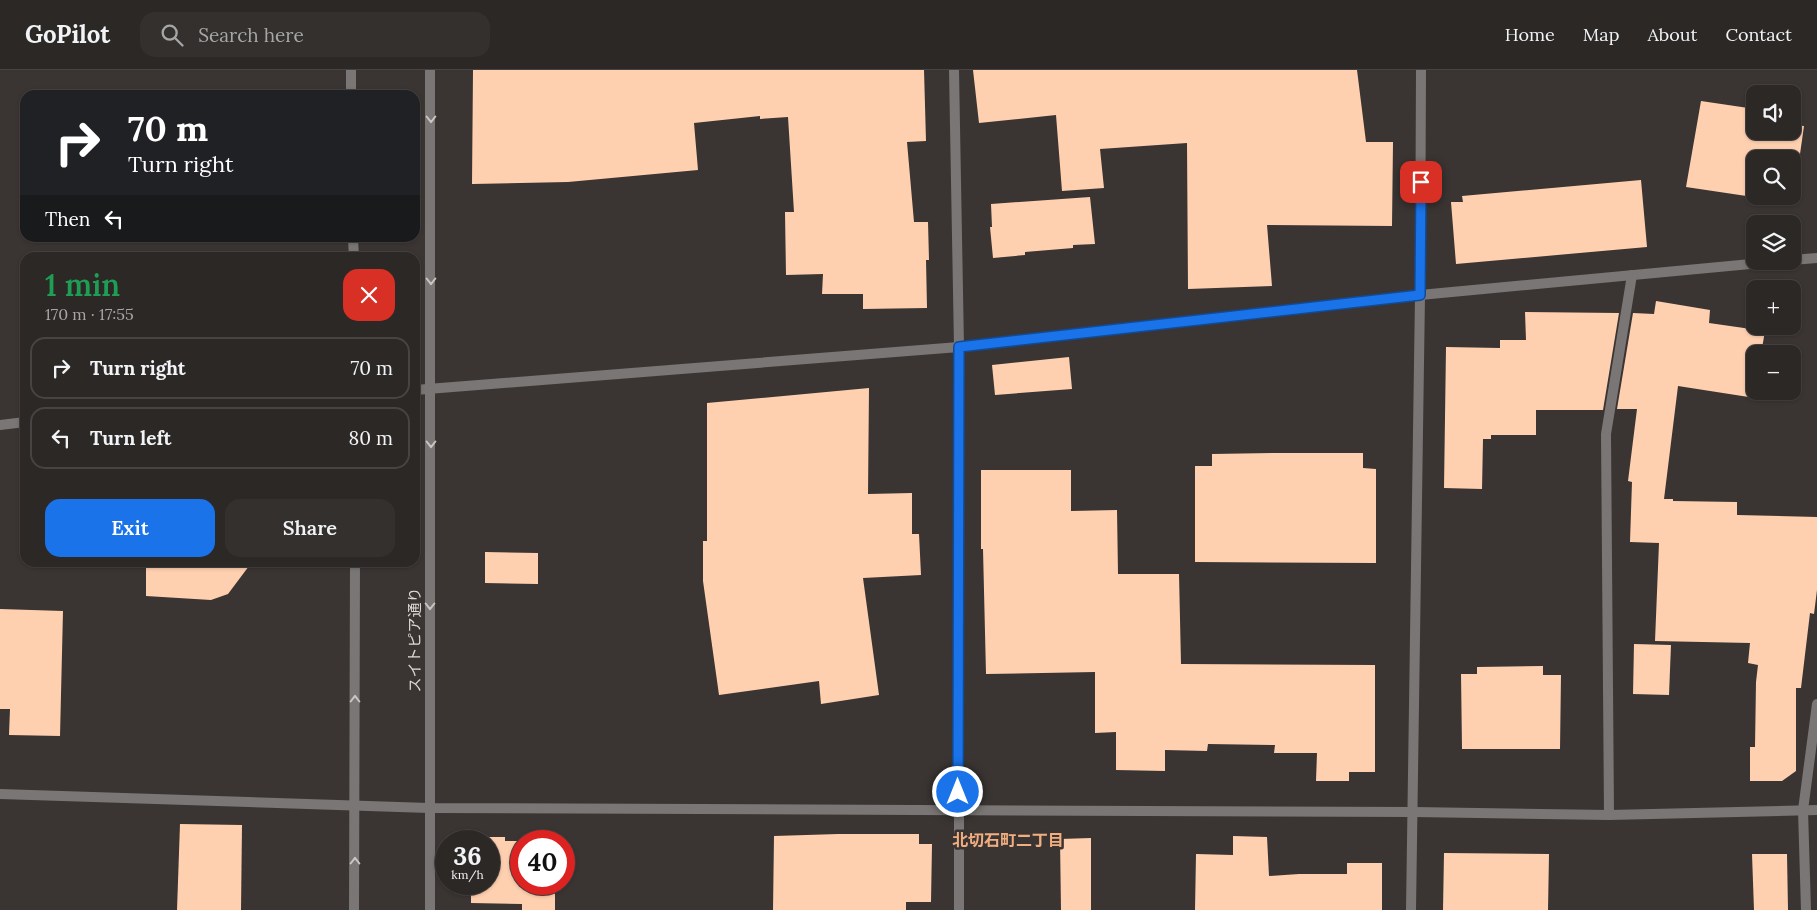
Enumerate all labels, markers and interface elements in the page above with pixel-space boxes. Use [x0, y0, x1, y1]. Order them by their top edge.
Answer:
search box [140, 12, 490, 57]
text: GoPilot [25, 19, 110, 50]
icon: search [158, 21, 186, 49]
text: Search here [198, 23, 304, 47]
text: Home [1505, 23, 1555, 46]
text: Map [1583, 23, 1619, 46]
text: About [1647, 23, 1697, 46]
text: Contact [1725, 23, 1792, 46]
map controls [1746, 85, 1801, 400]
button: sound [1746, 85, 1801, 140]
text: 70 m [128, 106, 208, 151]
icon: right [45, 110, 110, 175]
one-way arrow [426, 115, 436, 123]
text: Turn right [128, 150, 233, 178]
button: search [1746, 150, 1801, 205]
pin [1400, 161, 1442, 203]
icon: arrive [1407, 168, 1435, 196]
icon: left [100, 205, 128, 233]
text: Then [45, 207, 90, 231]
button: layers [1746, 215, 1801, 270]
text: 1 min [45, 266, 120, 304]
button: close [343, 269, 395, 321]
one-way arrow [426, 278, 436, 285]
button: + [1746, 280, 1801, 335]
text: 170 m · 17:55 [45, 304, 134, 324]
button: − [1746, 345, 1801, 400]
icon: right [47, 354, 75, 382]
text: Turn right [90, 356, 186, 380]
text: 70 m [350, 356, 393, 380]
icon: left [47, 424, 75, 452]
text: Turn left [90, 426, 171, 450]
text: 80 m [349, 426, 393, 450]
one-way arrow [426, 440, 436, 448]
button: Exit [45, 499, 215, 557]
button: Share [225, 499, 395, 557]
street label: スイトピア通り [405, 587, 424, 693]
one-way arrow [425, 602, 435, 610]
one-way arrow [350, 695, 360, 702]
position arrow [931, 765, 983, 817]
speed limit sign: 40 [510, 830, 575, 895]
district label: 北切石町二丁目 [952, 830, 1064, 850]
text: 36 [453, 840, 482, 872]
one-way arrow [350, 857, 360, 865]
text: km/h [451, 867, 484, 882]

